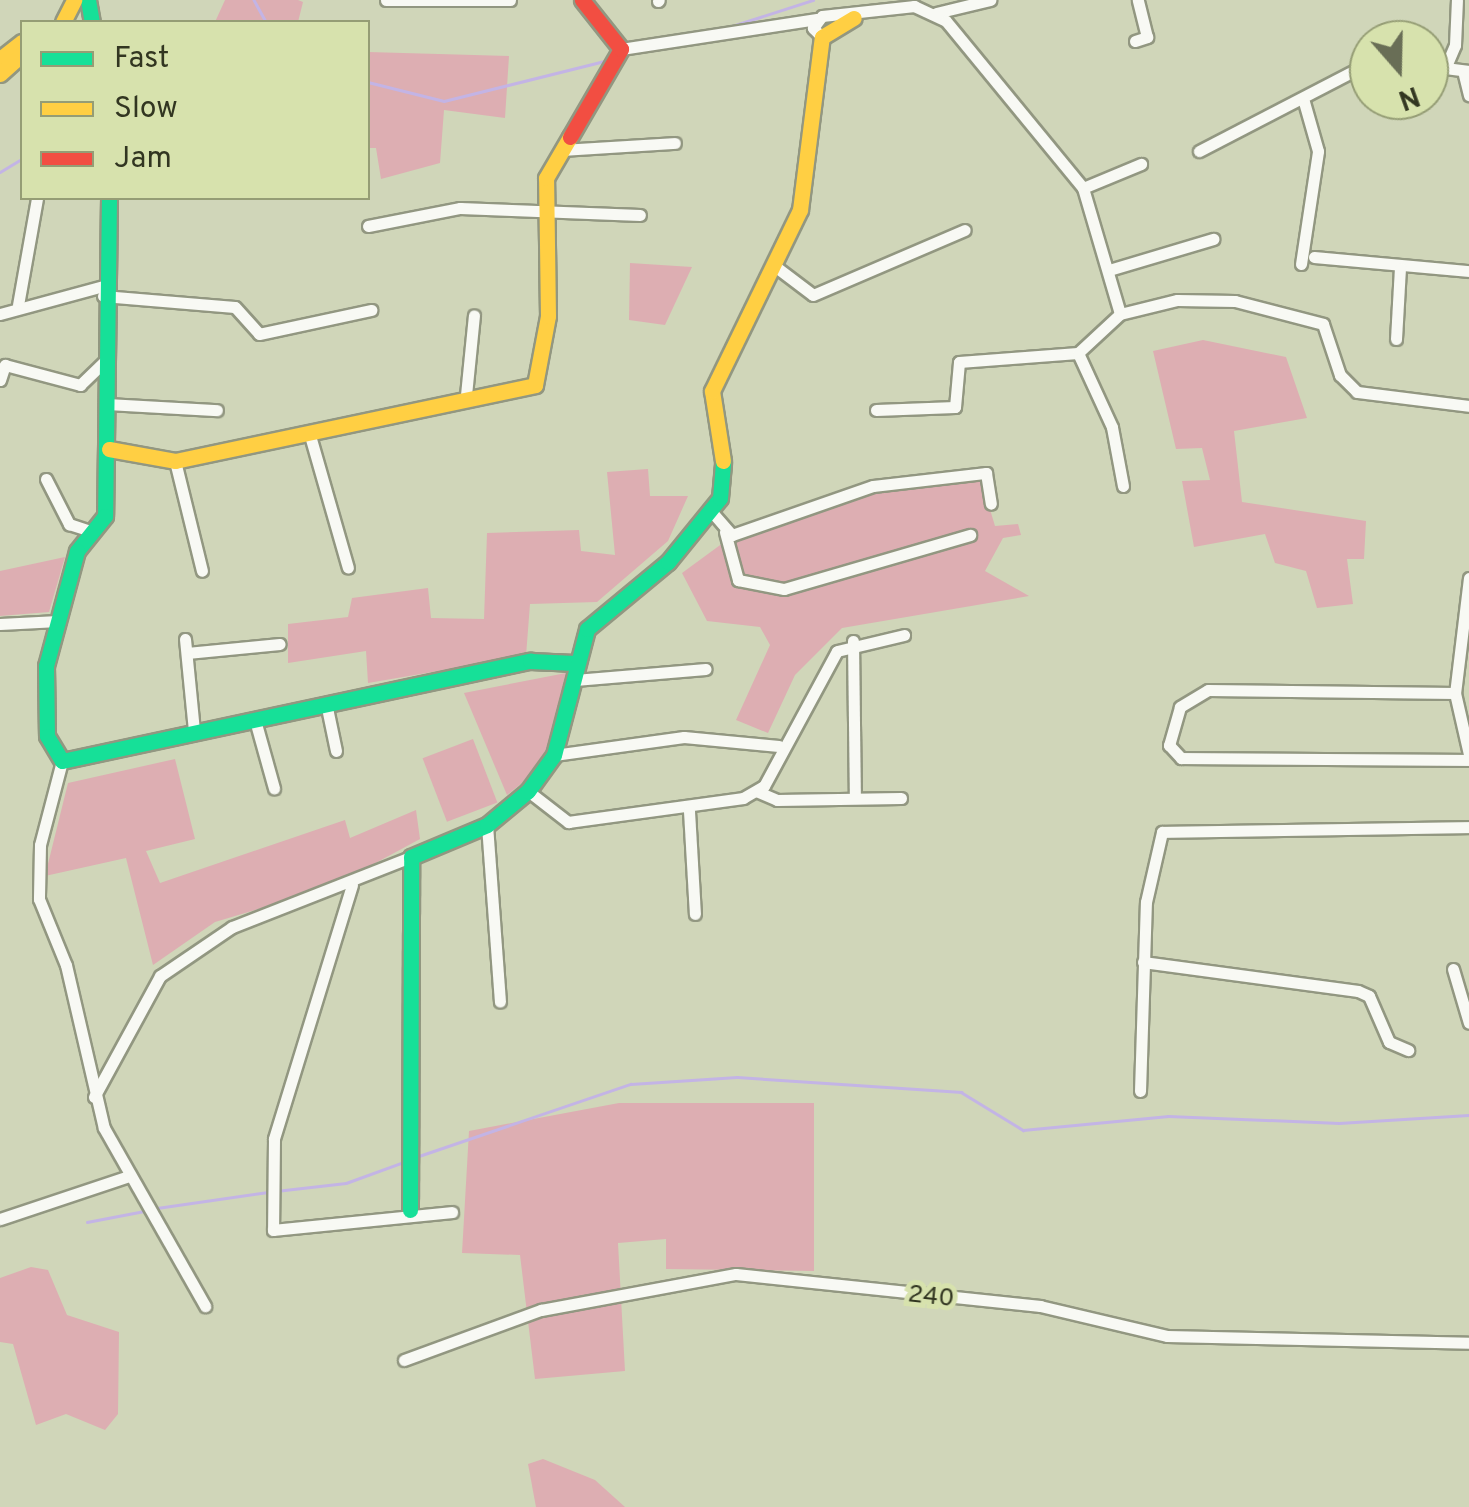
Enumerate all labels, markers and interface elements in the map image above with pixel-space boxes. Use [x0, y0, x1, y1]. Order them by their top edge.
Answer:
legend [20, 20, 370, 200]
north arrow [1349, 20, 1449, 120]
text: Fast [114, 41, 169, 78]
text: N [1393, 76, 1424, 117]
text: Slow [114, 91, 178, 128]
text: Jam [114, 141, 172, 178]
street label: 240 [906, 1281, 956, 1315]

